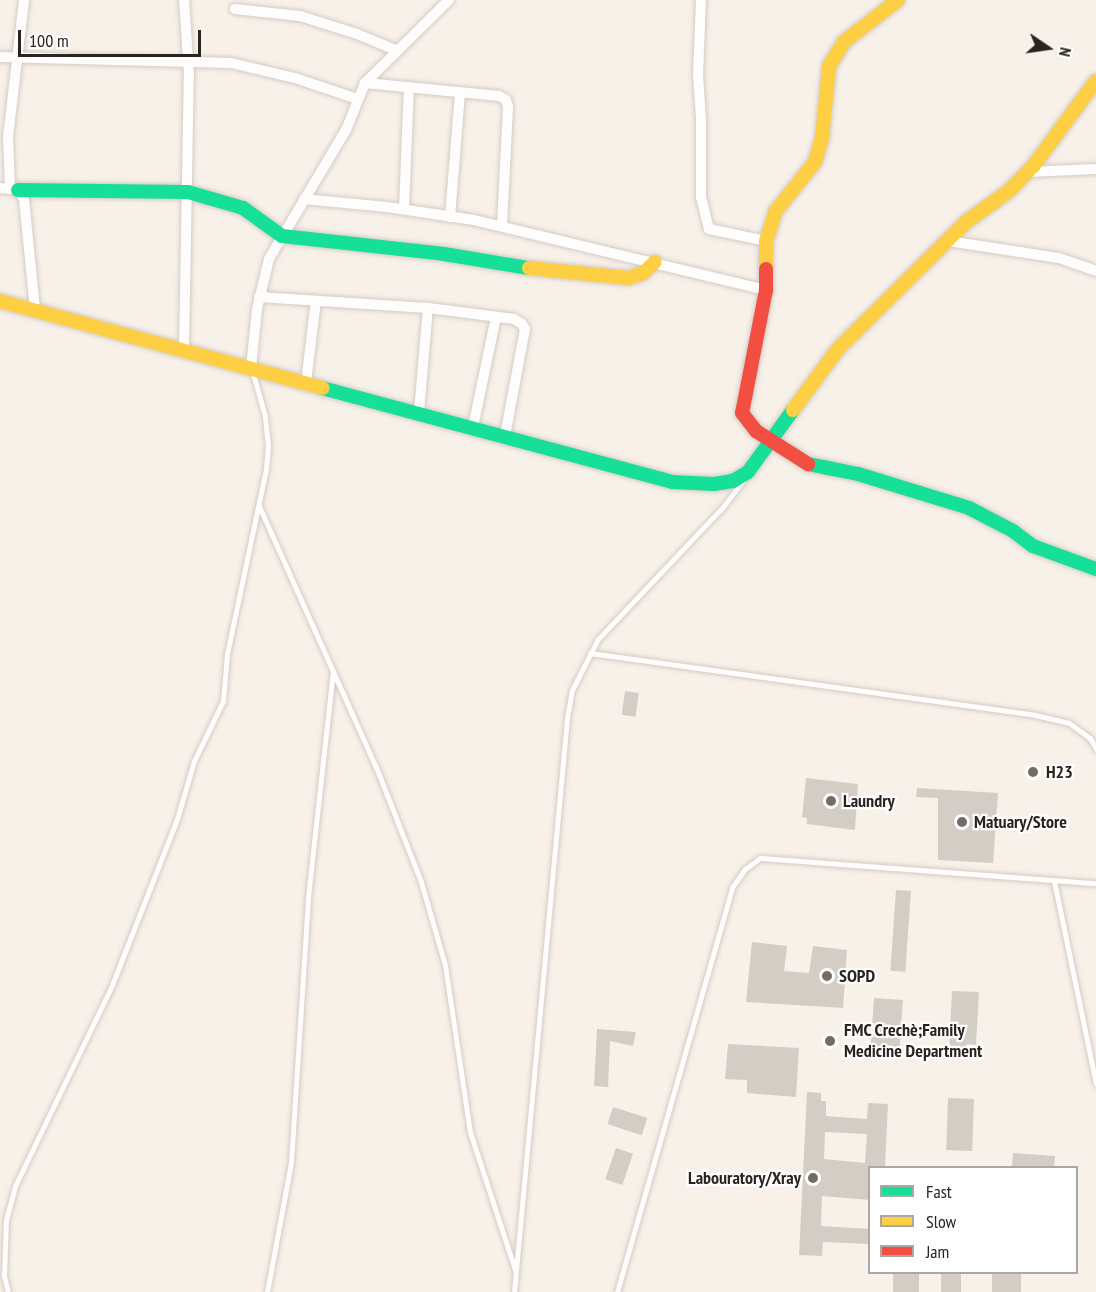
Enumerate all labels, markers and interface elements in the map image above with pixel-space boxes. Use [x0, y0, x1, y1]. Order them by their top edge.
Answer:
scale bar [21, 18, 204, 56]
north arrow [1018, 18, 1078, 78]
text: 100 m [29, 29, 69, 52]
text: N [1055, 46, 1076, 59]
place label: H23 [1046, 761, 1073, 783]
marker: H23 [1024, 763, 1042, 781]
place label: Laundry [843, 790, 895, 812]
marker: Laundry [824, 794, 838, 808]
place label: Matuary/Store [974, 811, 1067, 833]
marker: Matuary/Store [955, 815, 969, 829]
place label: SOPD [839, 965, 875, 987]
marker: SOPD [820, 969, 834, 983]
place label: FMC Crechè;Family Medicine Department [844, 1020, 982, 1062]
marker: FMC Crechè;Family Medicine Department [821, 1032, 839, 1050]
legend [868, 1166, 1078, 1274]
place label: Labouratory/Xray [688, 1167, 801, 1189]
marker: Labouratory/Xray [806, 1171, 820, 1185]
text: Fast [926, 1180, 952, 1203]
text: Slow [926, 1210, 956, 1233]
text: Jam [926, 1240, 949, 1263]

